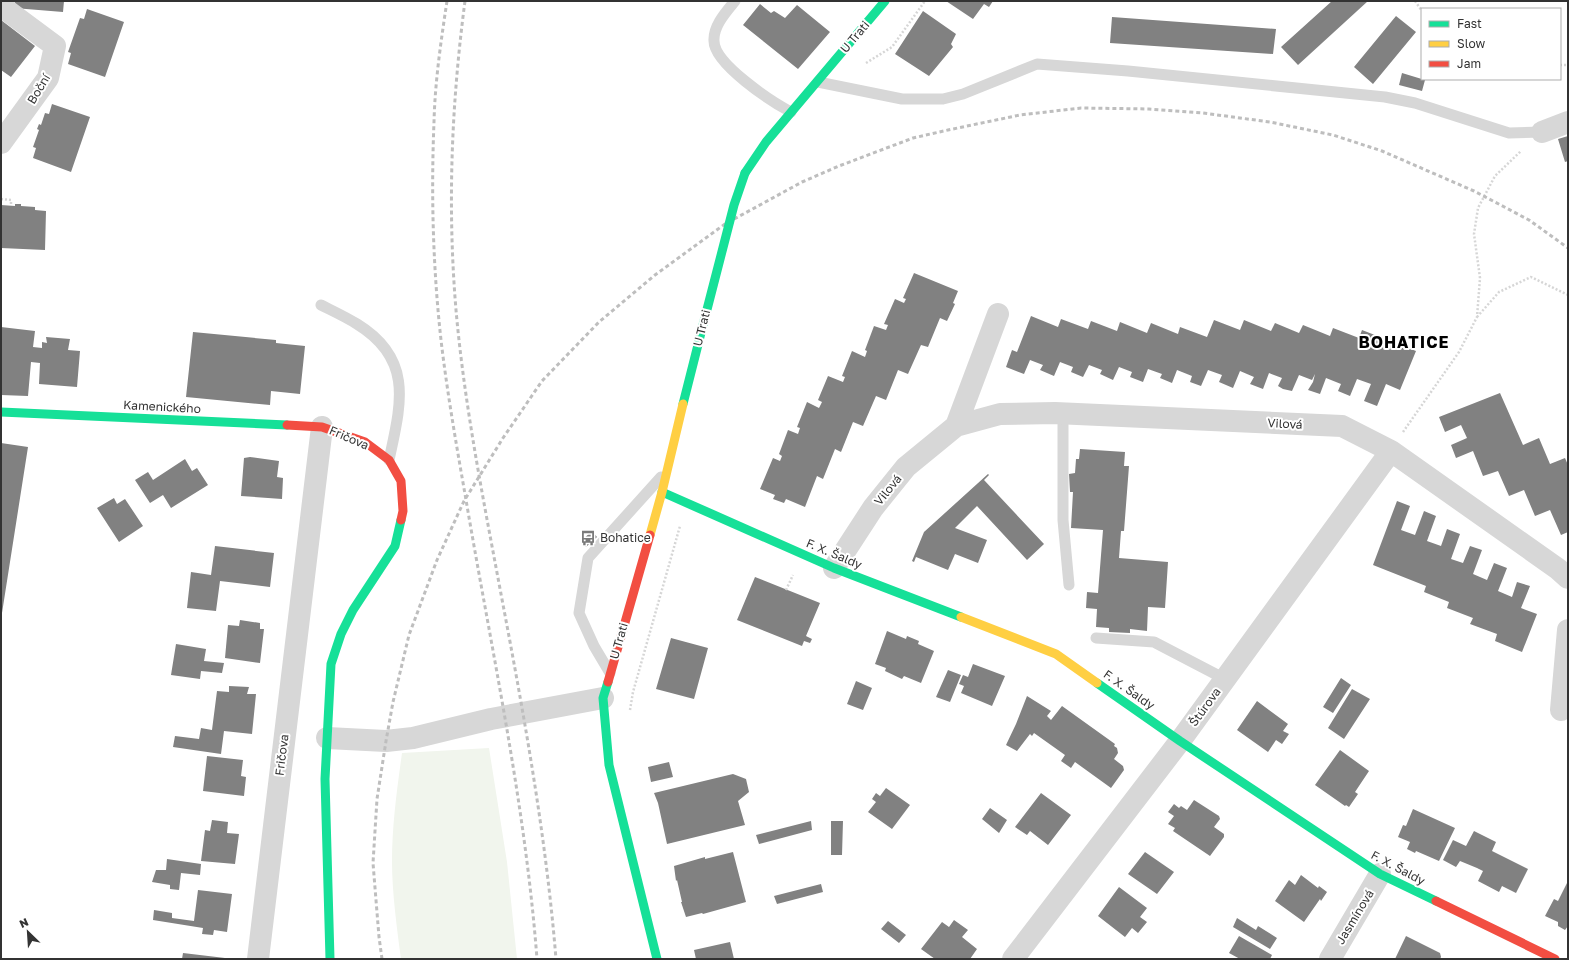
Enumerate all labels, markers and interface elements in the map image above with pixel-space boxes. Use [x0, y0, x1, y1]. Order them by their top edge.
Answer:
legend [1421, 8, 1561, 80]
text: Fast [1457, 16, 1482, 31]
street label: U Trati [837, 18, 872, 56]
text: Slow [1457, 36, 1485, 51]
text: Jam [1457, 56, 1481, 71]
street label: Boční [24, 70, 54, 106]
street label: U Trati [690, 308, 713, 348]
district label: BOHATICE [1358, 332, 1450, 352]
street label: Kamenického [123, 397, 201, 416]
street label: Vilová [1267, 415, 1303, 432]
street label: Fričova [327, 422, 371, 453]
street label: Vilová [871, 471, 904, 508]
bus stop icon: Bohatice [579, 529, 597, 547]
place label: Bohatice [600, 530, 651, 545]
street label: F. X. Šaldy [804, 535, 865, 572]
street label: U Trati [606, 621, 631, 661]
street label: F. X. Šaldy [1101, 666, 1158, 713]
street label: Štúrova [1186, 684, 1224, 729]
street label: Fričova [272, 733, 291, 777]
street label: F. X. Šaldy [1369, 847, 1428, 888]
street label: Jasmínová [1332, 887, 1377, 947]
north arrow [8, 912, 48, 952]
text: N [17, 915, 30, 930]

